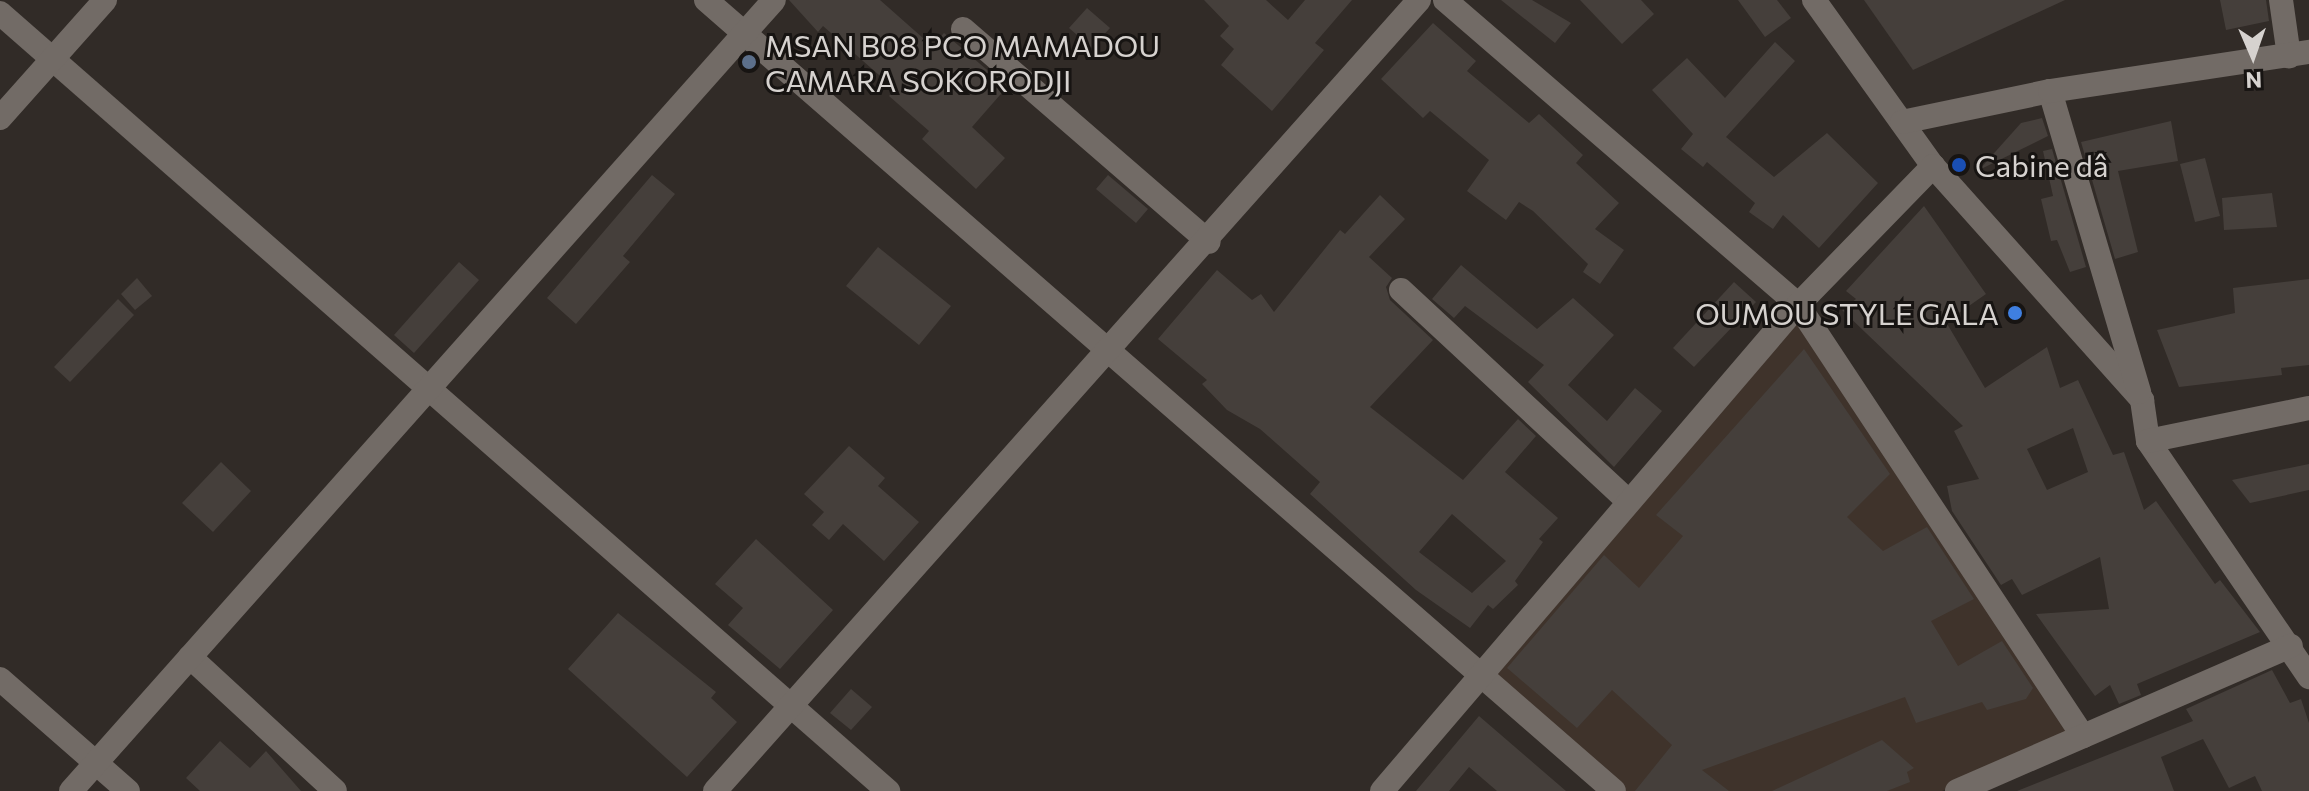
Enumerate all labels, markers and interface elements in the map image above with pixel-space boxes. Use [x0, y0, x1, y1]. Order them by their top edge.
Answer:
north arrow [2213, 16, 2293, 96]
place label: MSAN B08 PCO MAMADOU CAMARA SOKORODJI [765, 27, 1160, 98]
marker: MSAN B08 PCO MAMADOU CAMARA SOKORODJI [740, 53, 758, 71]
text: N [2245, 67, 2263, 94]
place label: Cabine dâ [1975, 147, 2108, 183]
marker: Cabine dâ [1950, 156, 1968, 174]
place label: OUMOU STYLE GALA [1695, 295, 1999, 331]
marker: OUMOU STYLE GALA [2006, 304, 2024, 322]

